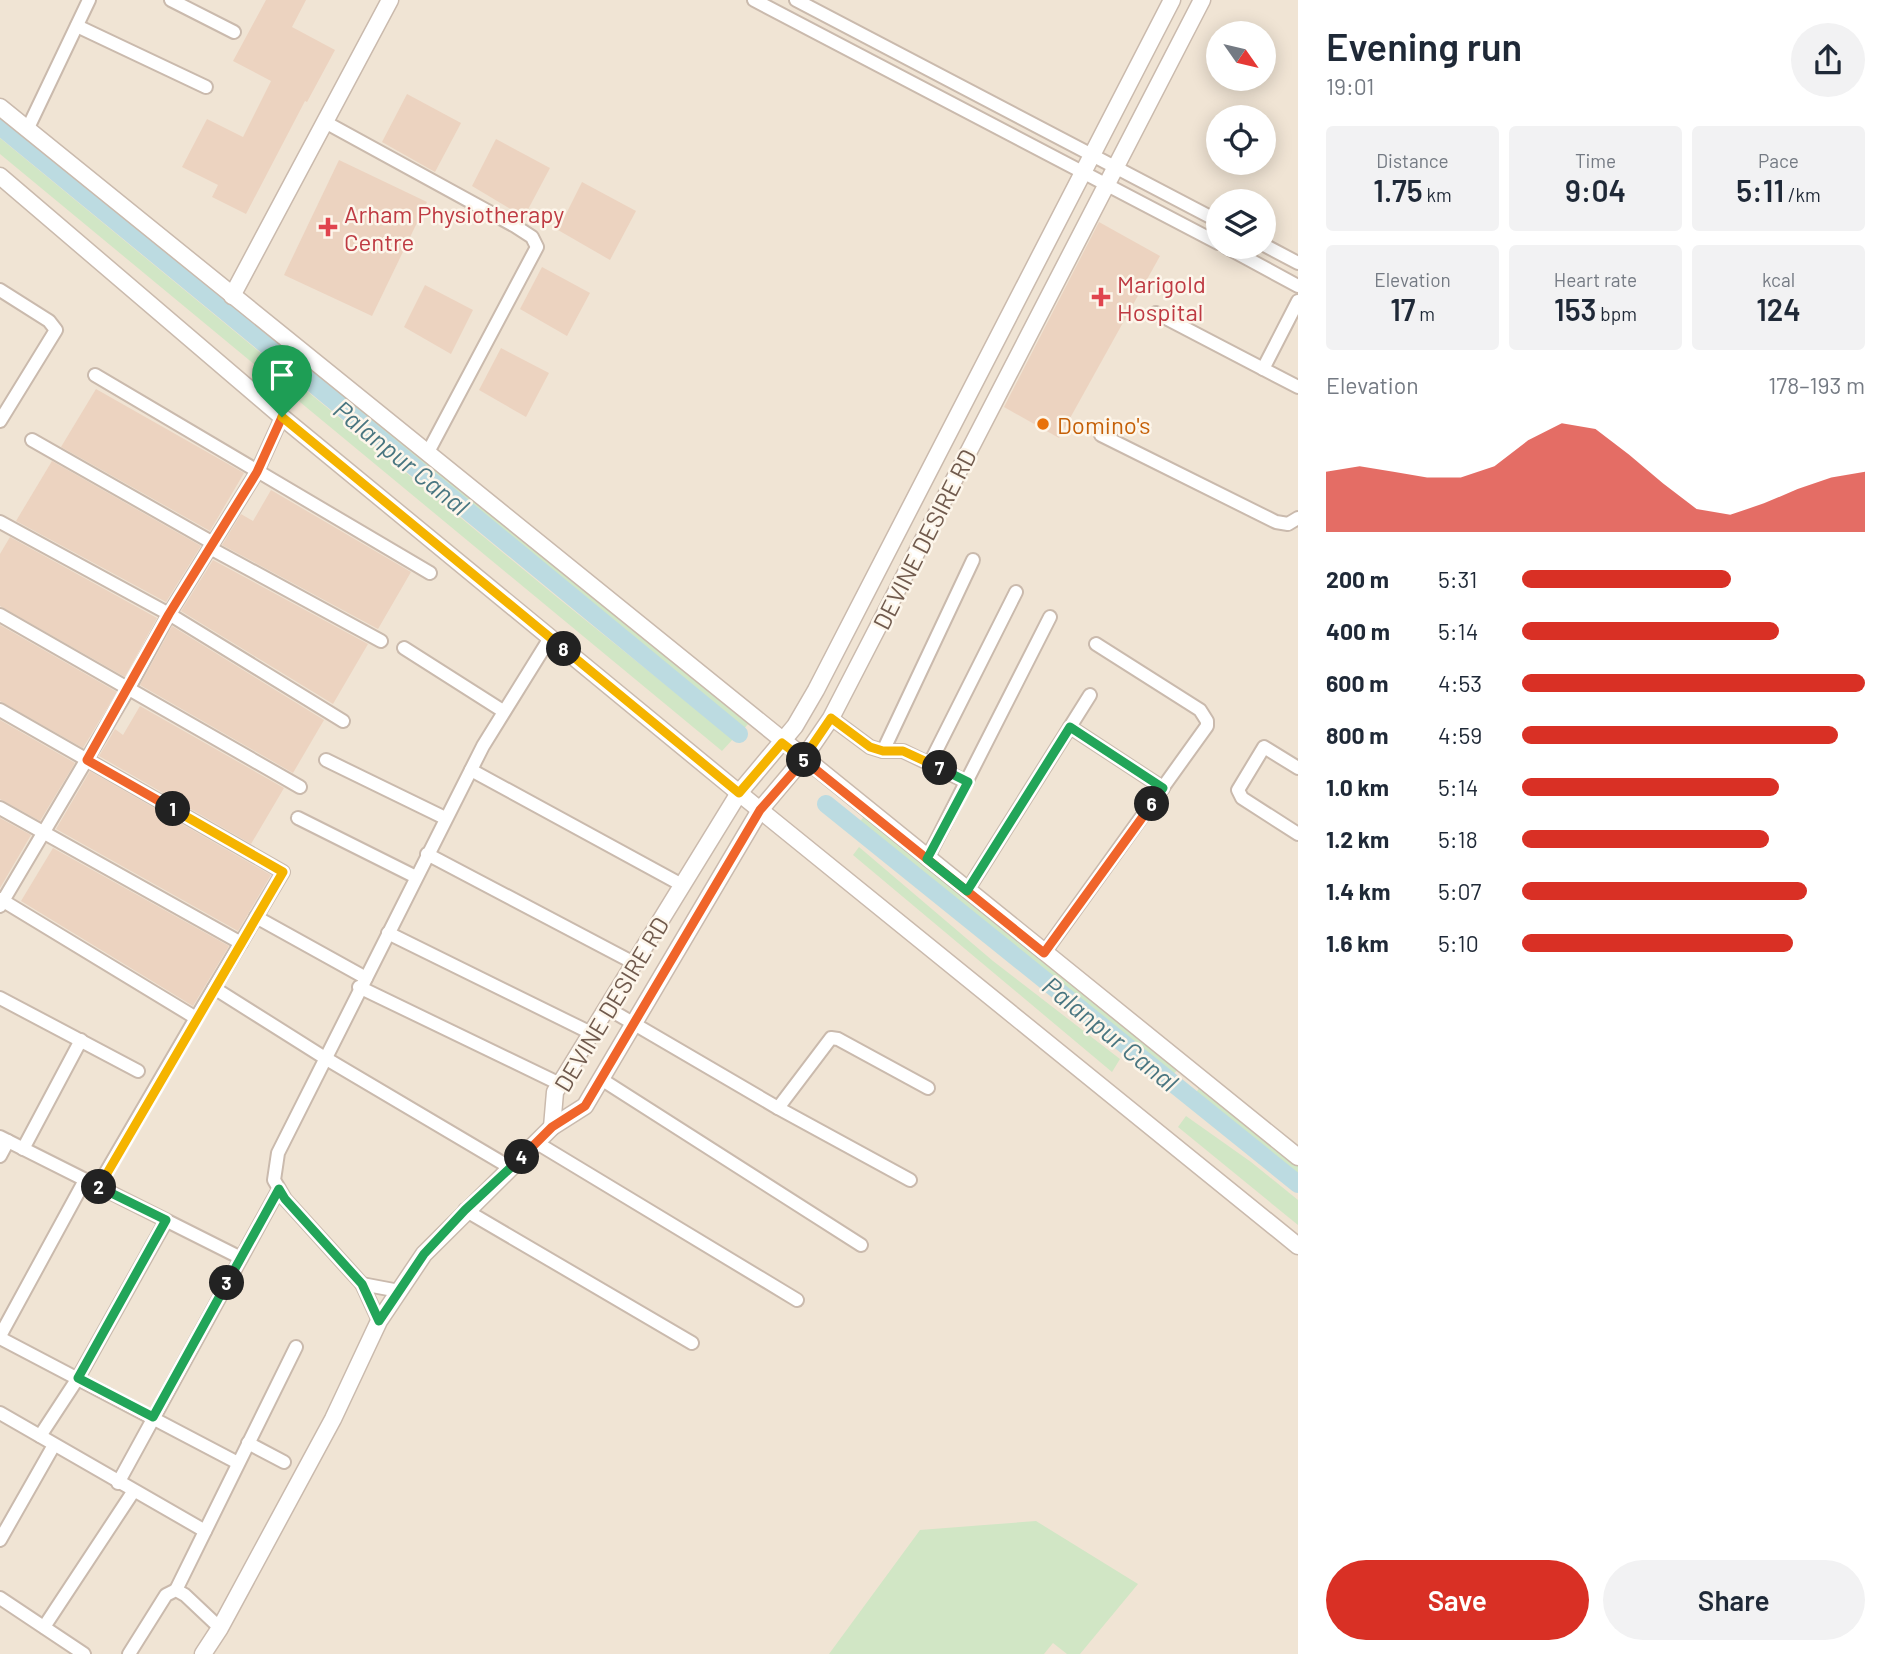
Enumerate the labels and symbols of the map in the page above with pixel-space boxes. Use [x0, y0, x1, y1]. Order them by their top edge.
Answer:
north arrow [1206, 21, 1276, 91]
place label: Arham Physiotherapy Centre [344, 199, 564, 256]
marker: Arham Physiotherapy Centre [318, 217, 338, 237]
place label: Marigold Hospital [1117, 269, 1206, 326]
marker: Marigold Hospital [1091, 287, 1111, 307]
pin [252, 345, 312, 417]
water label: Palanpur Canal [328, 393, 476, 521]
place label: Domino's [1057, 410, 1151, 439]
marker: Domino's [1035, 416, 1051, 432]
street label: DEVINE DESIRE RD [866, 444, 982, 634]
pin: 8 [546, 632, 582, 666]
pin: 5 [786, 742, 822, 778]
pin: 7 [922, 750, 958, 786]
pin: 6 [1134, 786, 1170, 822]
pin: 1 [156, 792, 190, 826]
street label: DEVINE DESIRE RD [547, 912, 675, 1096]
water label: Palanpur Canal [1037, 969, 1185, 1097]
pin: 4 [504, 1140, 540, 1174]
pin: 2 [82, 1170, 116, 1204]
pin: 3 [210, 1266, 244, 1300]

